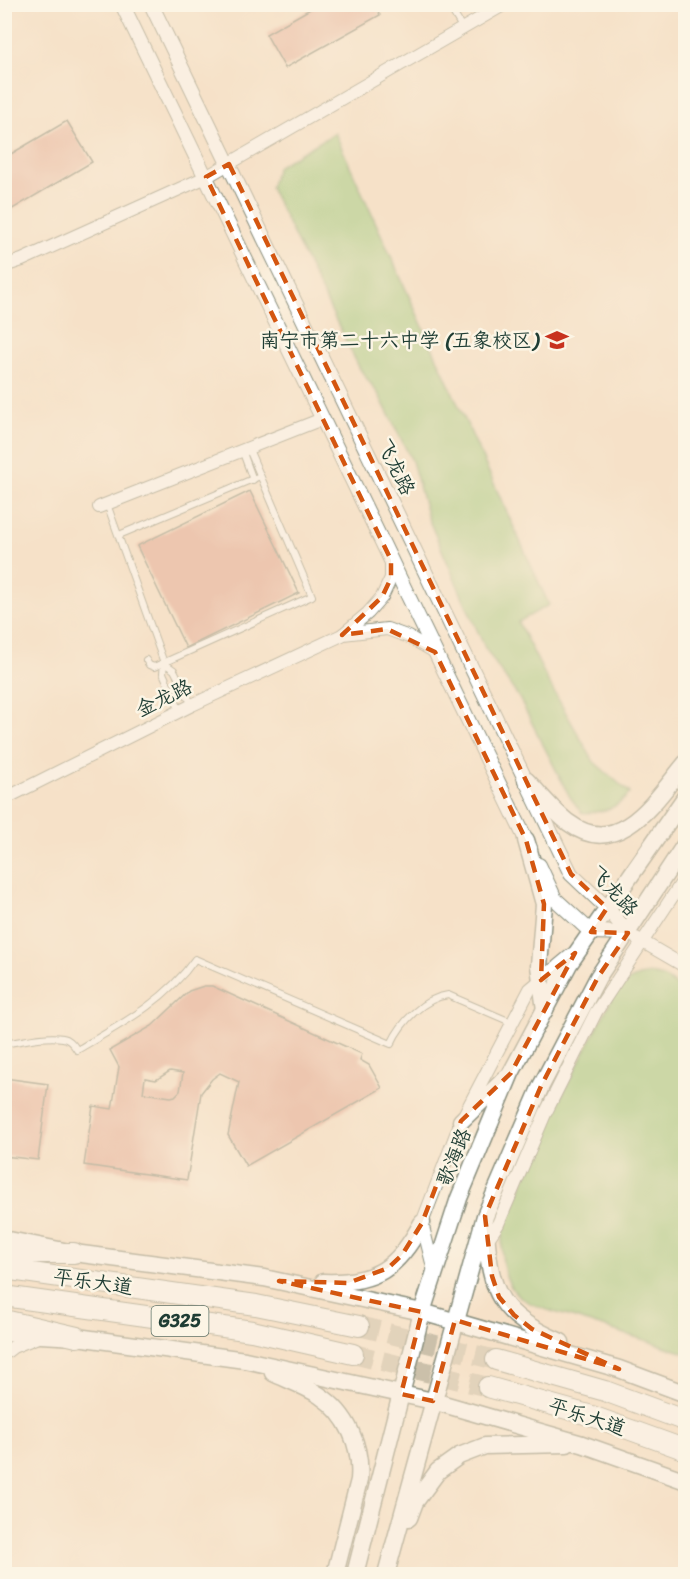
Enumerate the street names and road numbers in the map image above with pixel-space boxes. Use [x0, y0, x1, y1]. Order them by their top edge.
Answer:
street label: 飞龙路 [367, 432, 425, 503]
street label: 金龙路 [129, 669, 200, 727]
street label: 飞龙路 [581, 857, 648, 926]
street label: 歌海路 [427, 1122, 482, 1191]
street label: 平乐大道 [51, 1259, 135, 1305]
road number: G325 [152, 1306, 208, 1336]
street label: 平乐大道 [544, 1388, 630, 1446]

